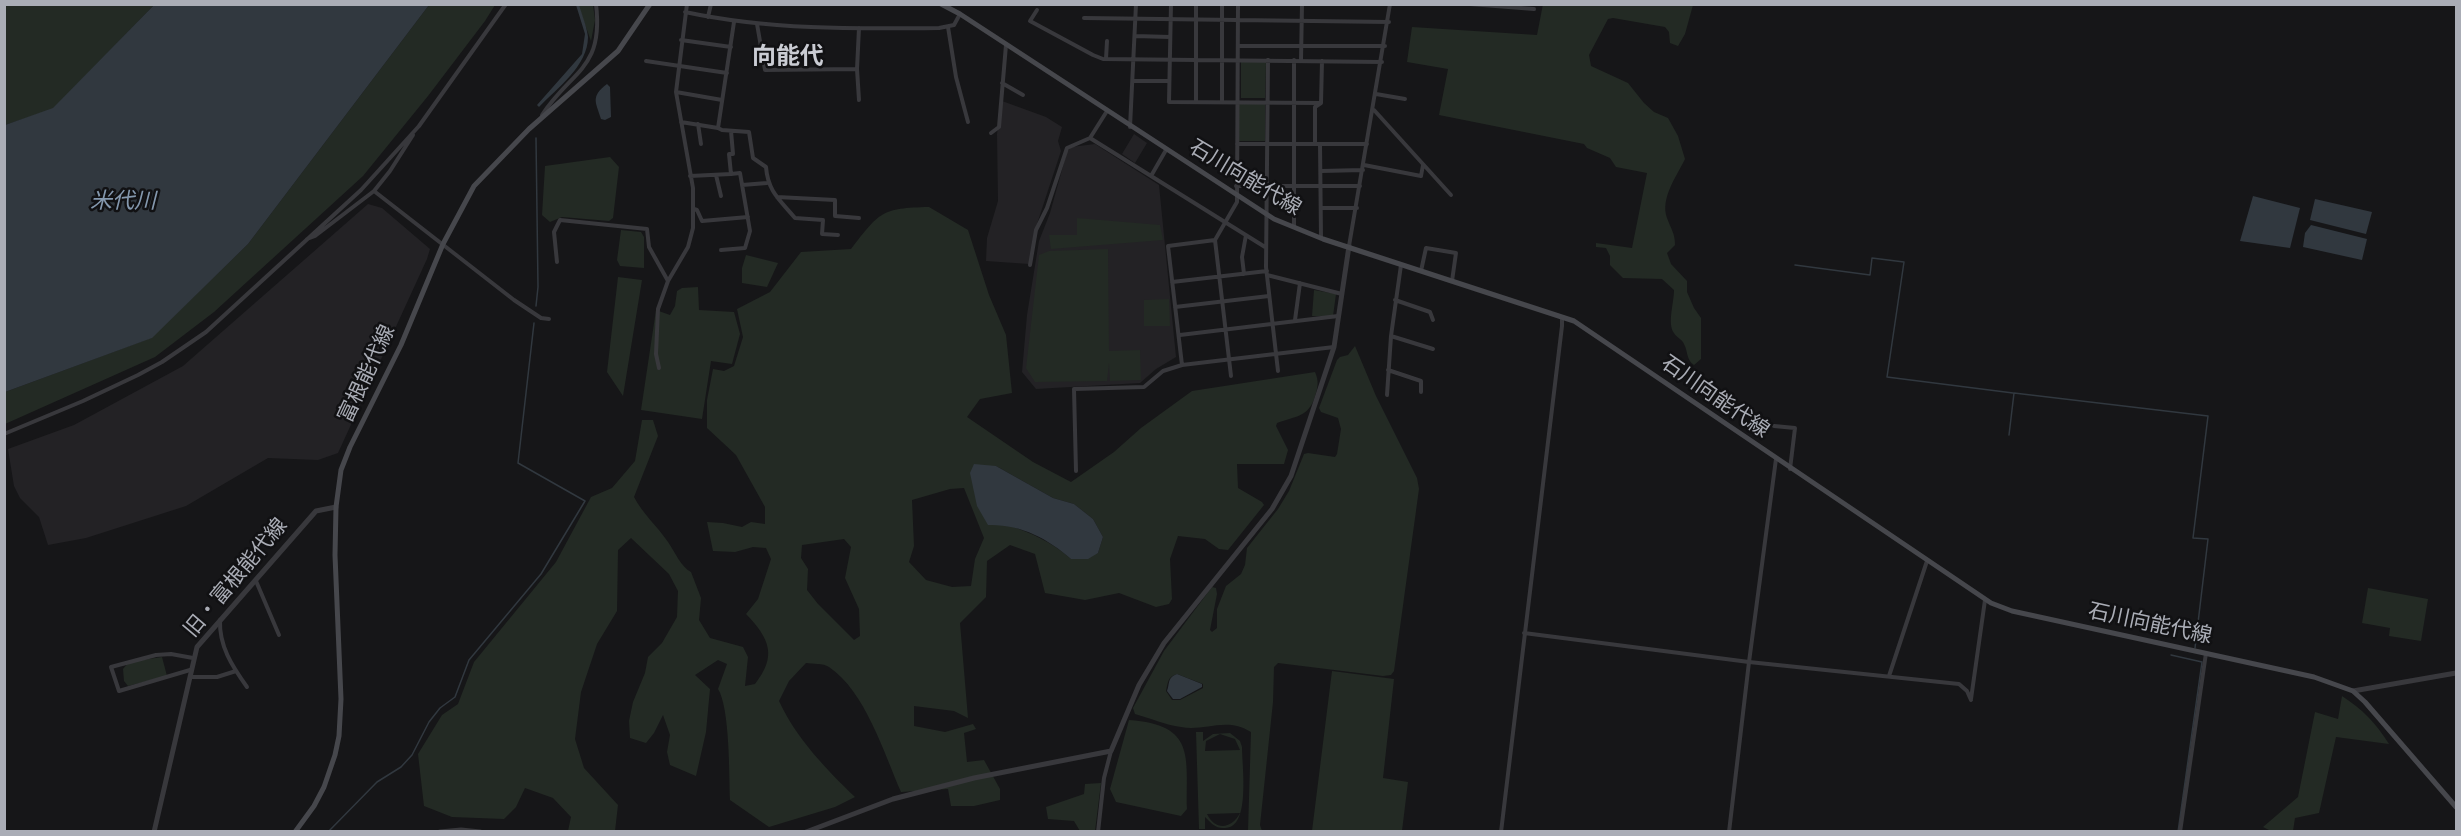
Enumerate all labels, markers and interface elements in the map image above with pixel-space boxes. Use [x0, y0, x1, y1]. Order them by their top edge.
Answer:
district label: 向能代 [752, 43, 824, 71]
street label: 石川向能代線 [1185, 135, 1305, 221]
water label: 米代川 [90, 189, 156, 215]
street label: 富根能代線 [333, 321, 401, 427]
street label: 石川向能代線 [1656, 351, 1774, 443]
street label: 旧・富根能代線 [179, 514, 293, 642]
street label: 石川向能代線 [2086, 599, 2214, 649]

